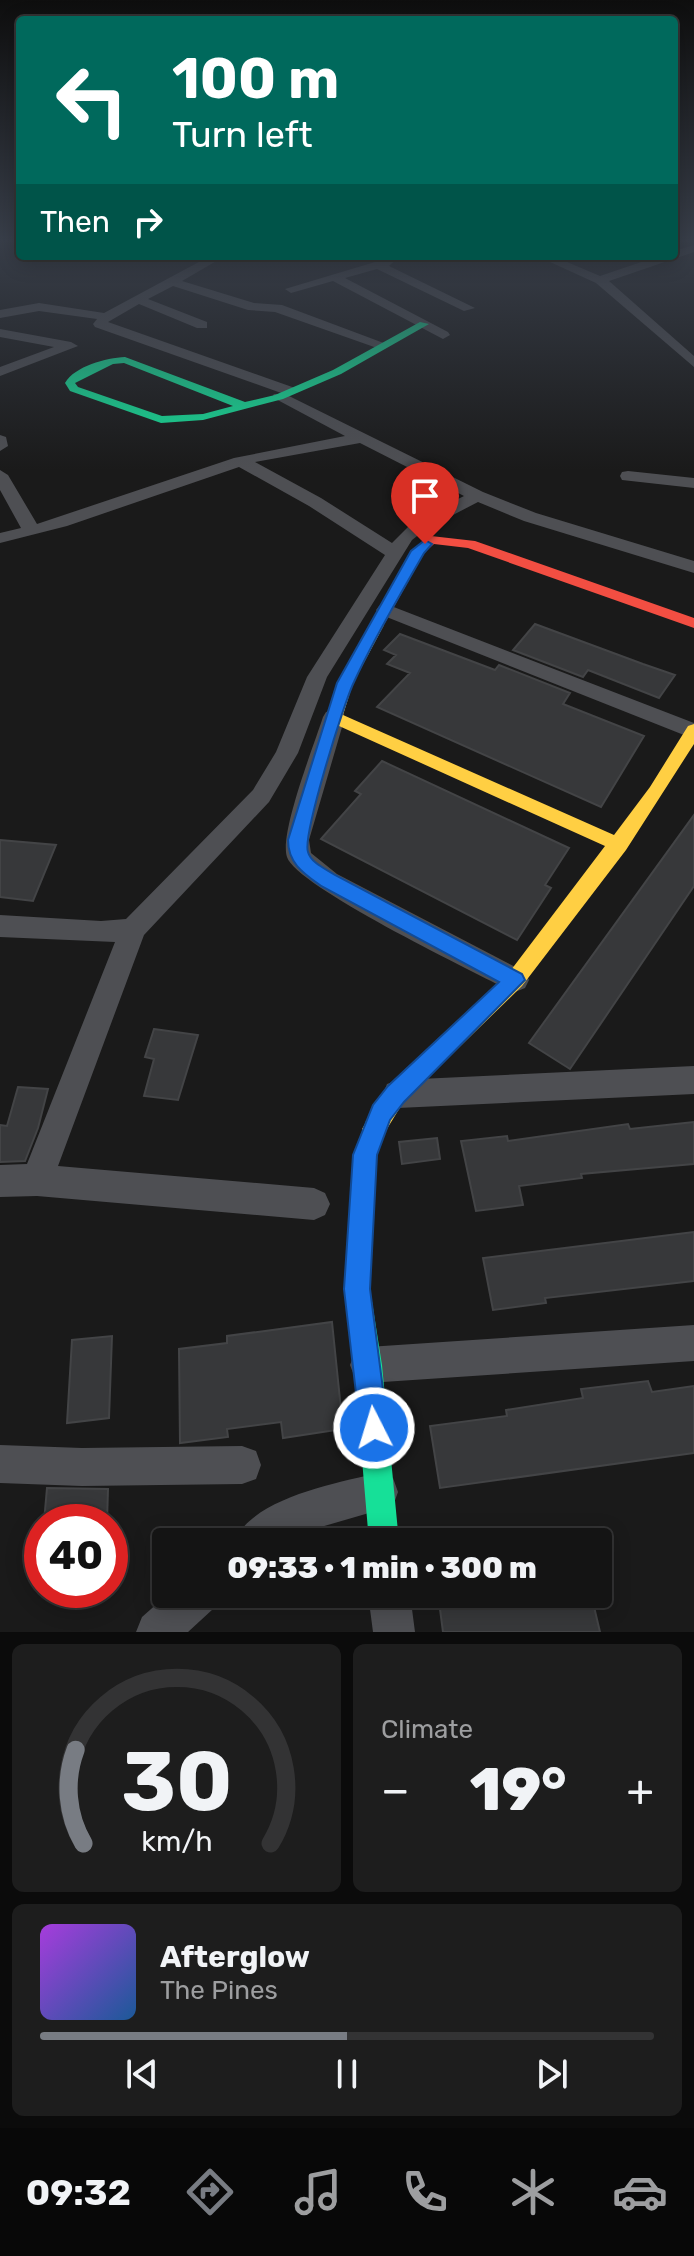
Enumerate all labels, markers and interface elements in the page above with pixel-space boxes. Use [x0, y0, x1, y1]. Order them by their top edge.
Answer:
text: 100 m [172, 46, 339, 112]
icon: left [40, 48, 144, 152]
text: Turn left [172, 113, 313, 156]
icon: right [126, 200, 170, 244]
text: Then [40, 204, 110, 240]
pin [391, 462, 459, 544]
icon: arrive [403, 474, 447, 518]
position arrow [332, 1386, 416, 1470]
speed limit sign: 40 [24, 1504, 128, 1608]
text: 09:33 · 1 min · 300 m [227, 1550, 537, 1586]
text: Climate [381, 1714, 473, 1745]
text: 30 [121, 1732, 232, 1831]
text: 19° [470, 1754, 566, 1825]
text: − [381, 1764, 410, 1816]
text: + [627, 1764, 654, 1816]
text: km/h [141, 1824, 212, 1858]
text: Afterglow [160, 1939, 310, 1975]
text: The Pines [160, 1975, 278, 2006]
icon: previous [120, 2052, 164, 2096]
icon: pause [325, 2052, 369, 2096]
icon: next [530, 2052, 574, 2096]
icon: directions [182, 2164, 238, 2220]
icon: music [290, 2164, 346, 2220]
icon: phone [397, 2164, 453, 2220]
icon: climate [505, 2164, 561, 2220]
icon: car [612, 2164, 668, 2220]
text: 09:32 [26, 2171, 131, 2214]

